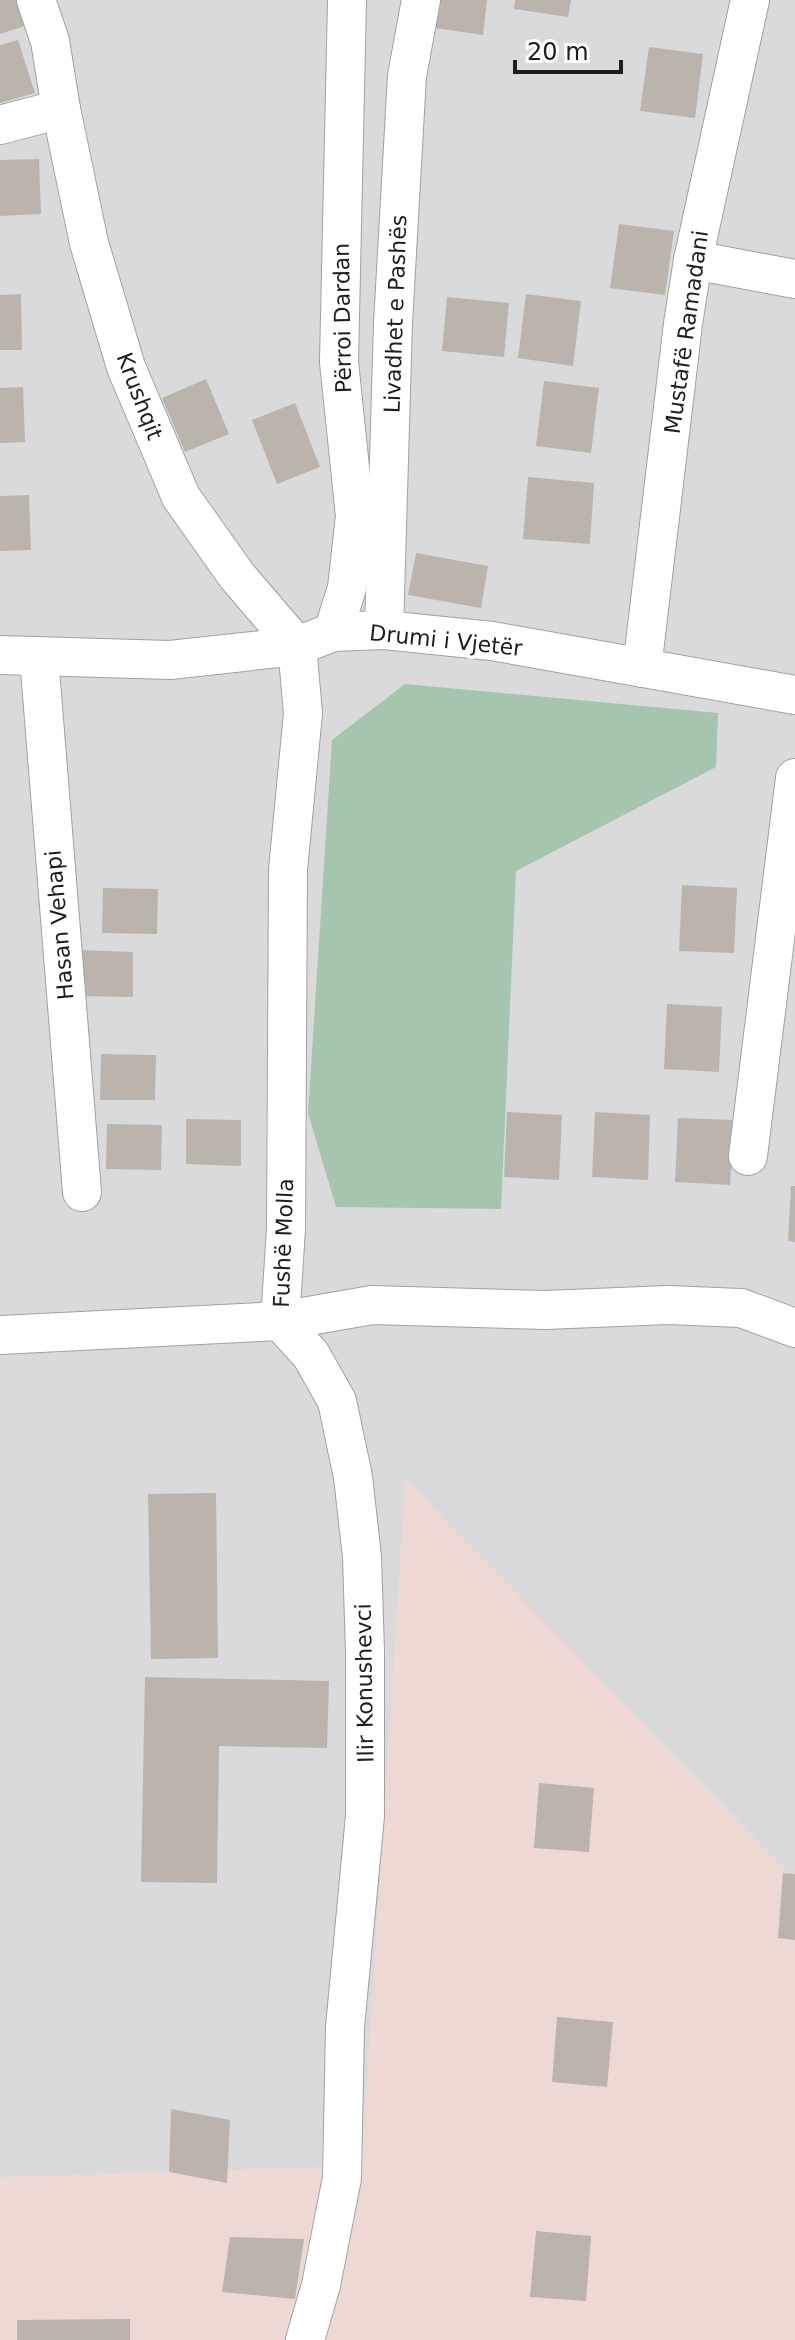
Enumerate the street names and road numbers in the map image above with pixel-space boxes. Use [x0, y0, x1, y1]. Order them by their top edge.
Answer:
street label: Livadhet e Pashës [380, 214, 411, 414]
street label: Mustafë Ramadani [660, 229, 713, 436]
street label: Përroi Dardan [329, 243, 356, 393]
street label: Krushqit [111, 349, 168, 444]
street label: Drumi i Vjetër [368, 620, 525, 661]
street label: Hasan Vehapi [40, 849, 79, 1001]
street label: Fushë Molla [269, 1178, 298, 1308]
street label: Ilir Konushevci [351, 1603, 378, 1763]

